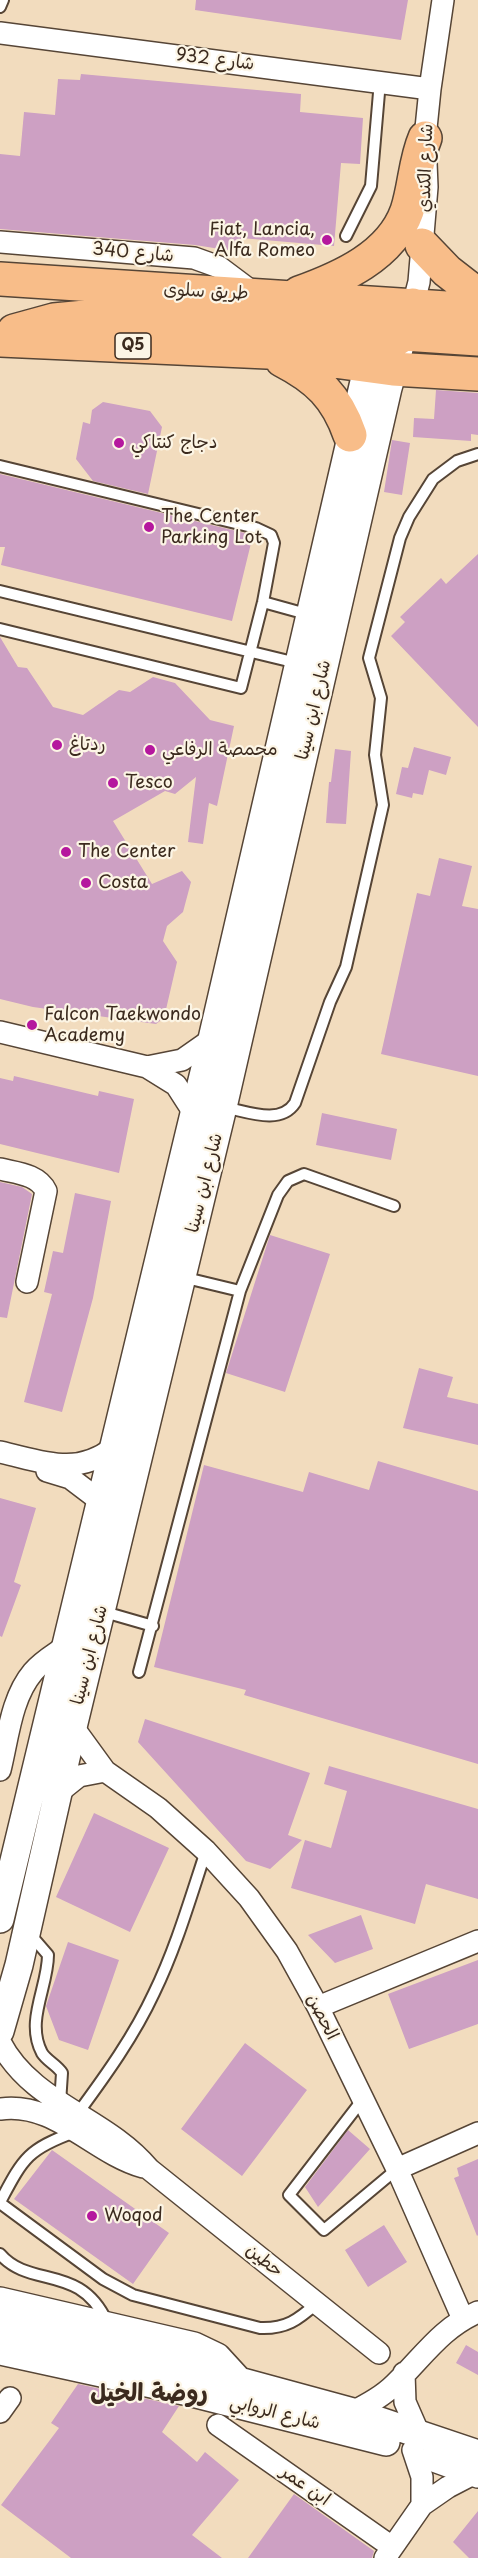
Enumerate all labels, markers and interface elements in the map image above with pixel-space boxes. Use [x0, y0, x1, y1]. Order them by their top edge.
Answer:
street label: شارع 932 [174, 44, 256, 76]
street label: شارع الكندي [414, 123, 438, 213]
place label: Fiat, Lancia, Alfa Romeo [209, 219, 315, 262]
marker: Fiat, Lancia, Alfa Romeo [320, 233, 334, 247]
street label: شارع 340 [91, 239, 175, 267]
street label: طريق سلوى [163, 279, 249, 305]
road number: Q5 [115, 333, 151, 359]
place label: دجاج كنتاكي [131, 432, 217, 454]
marker: دجاج كنتاكي [112, 436, 126, 450]
place label: The Center Parking Lot [161, 506, 262, 548]
marker: The Center Parking Lot [142, 520, 156, 534]
street label: شارع ابن سينا [292, 658, 336, 762]
place label: ردتاغ [69, 734, 105, 756]
marker: ردتاغ [50, 738, 64, 752]
place label: محمصة الرفاعي [162, 739, 278, 761]
marker: محمصة الرفاعي [143, 743, 157, 757]
place label: Tesco [125, 772, 173, 794]
marker: Tesco [106, 776, 120, 790]
place label: The Center [78, 841, 175, 863]
marker: The Center [59, 845, 73, 859]
place label: Costa [98, 872, 148, 894]
marker: Costa [79, 876, 93, 890]
place label: Falcon Taekwondo Academy [44, 1004, 201, 1046]
marker: Falcon Taekwondo Academy [25, 1018, 39, 1032]
street label: شارع ابن سينا [182, 1131, 228, 1235]
street label: شارع ابن سينا [67, 1603, 113, 1707]
street label: الحصن [301, 1990, 343, 2044]
place label: Woqod [104, 2205, 163, 2227]
marker: Woqod [85, 2209, 99, 2223]
street label: حطين [241, 2240, 287, 2282]
district label: روضة الخيل [90, 2380, 208, 2408]
street label: شارع الروابي [228, 2391, 322, 2435]
street label: ابن عمر [276, 2461, 334, 2511]

